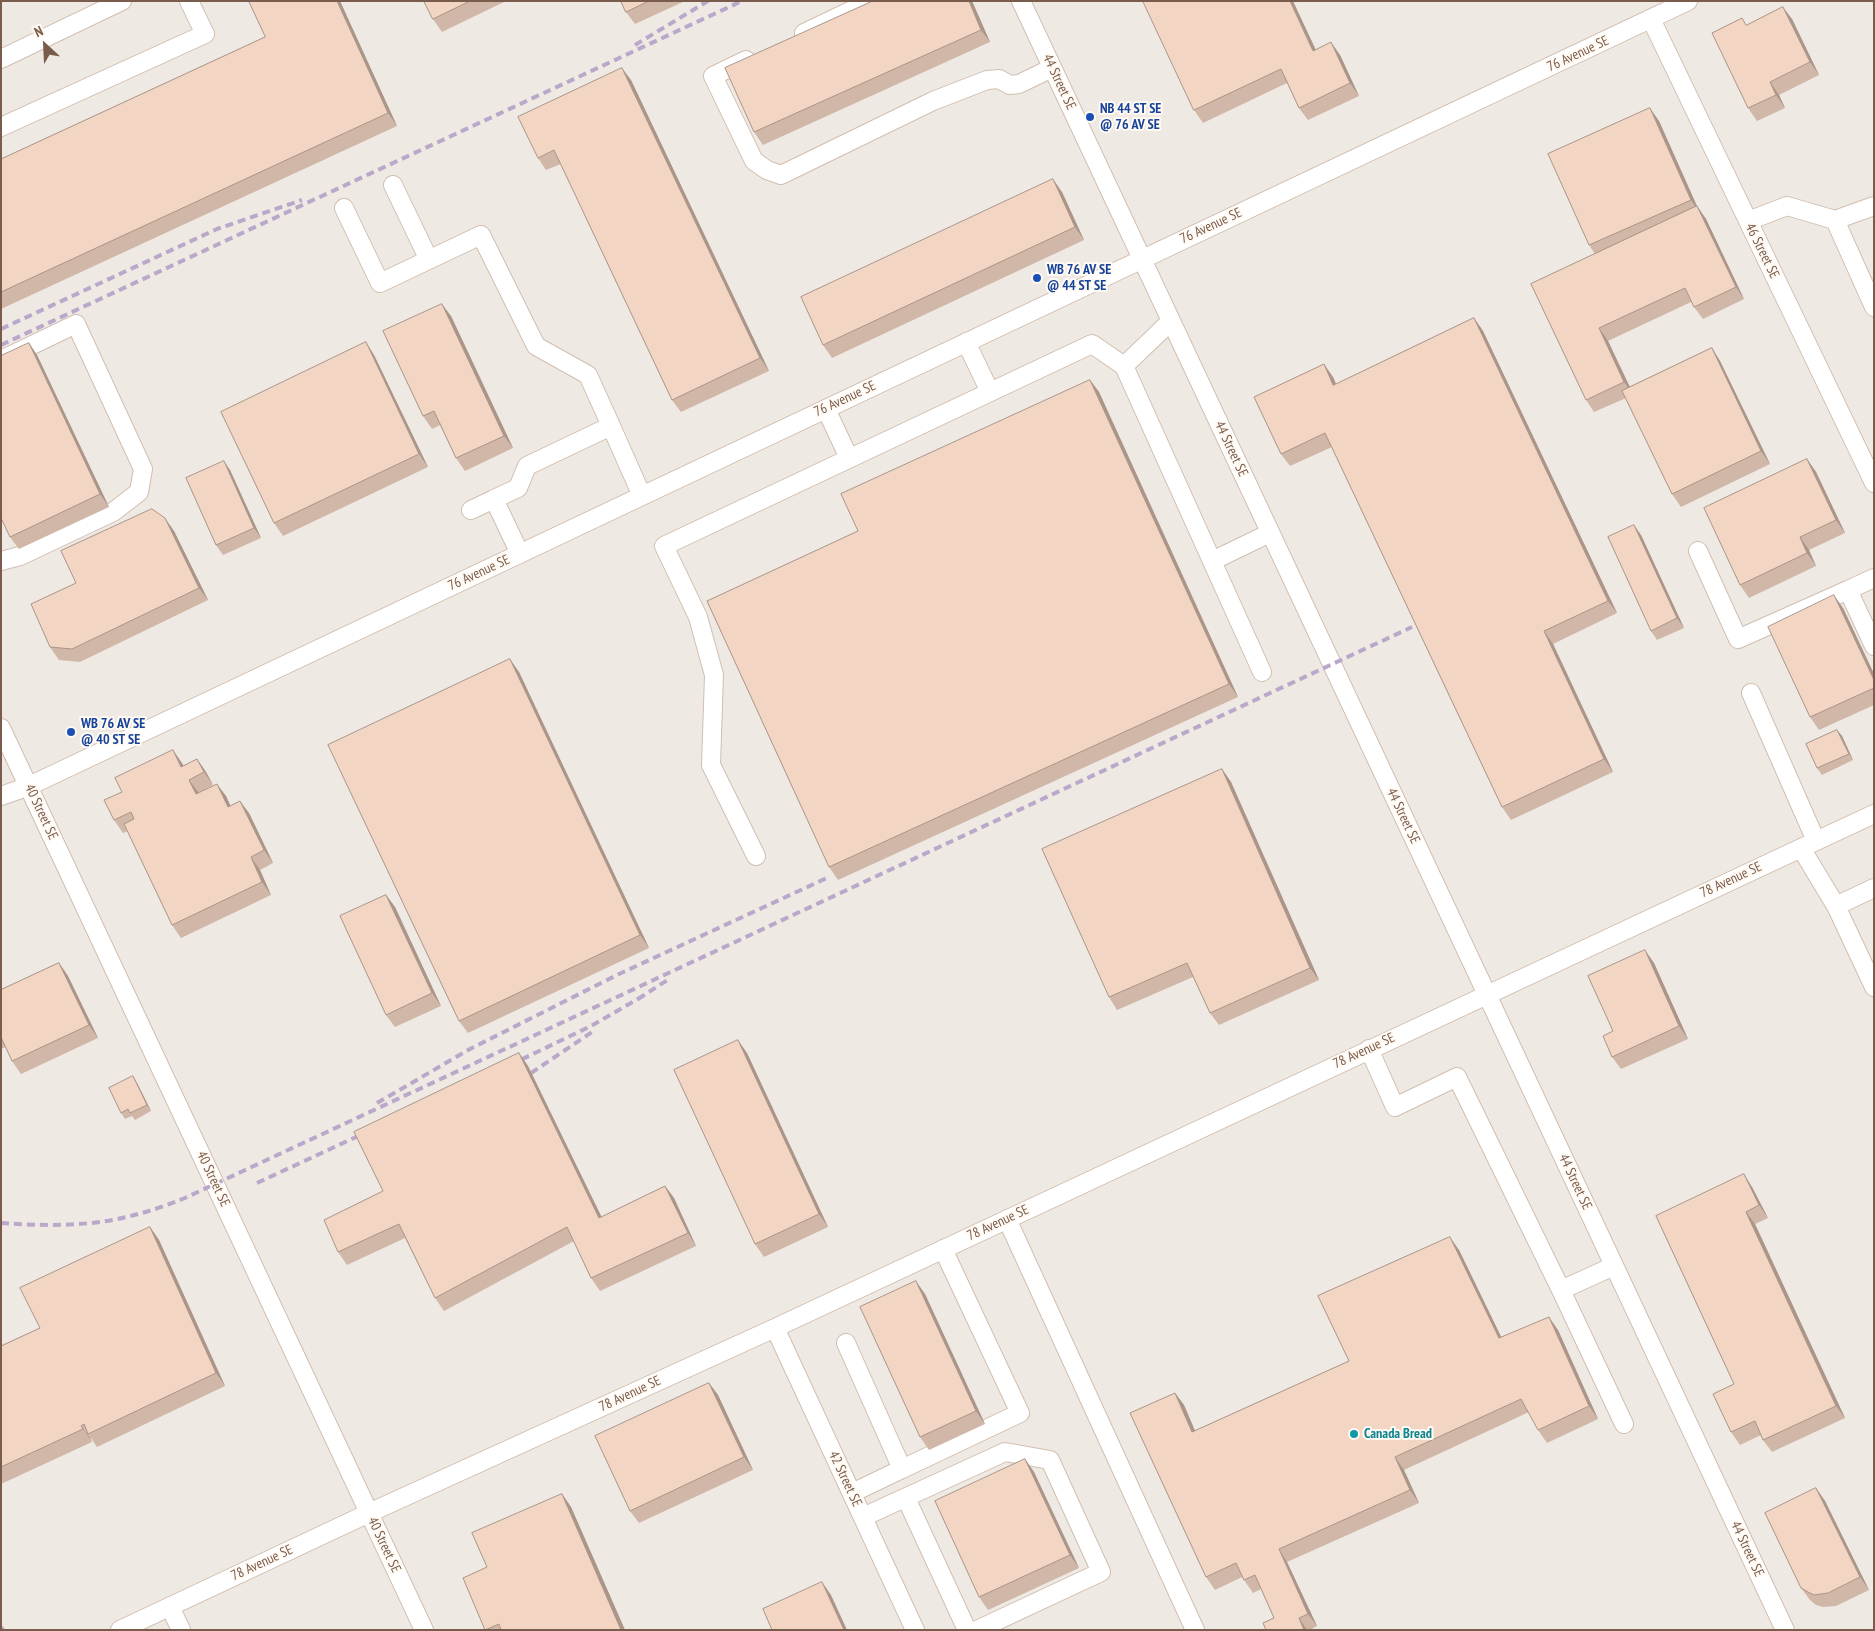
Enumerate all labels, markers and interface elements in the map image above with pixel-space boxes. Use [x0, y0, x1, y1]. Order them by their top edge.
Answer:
north arrow [20, 20, 70, 70]
text: N [31, 22, 46, 41]
street label: 76 Avenue SE [1545, 32, 1611, 76]
street label: 44 Street SE [1039, 51, 1079, 113]
place label: NB 44 ST SE @ 76 AV SE [1100, 101, 1161, 134]
marker: NB 44 ST SE @ 76 AV SE [1084, 111, 1096, 123]
street label: 76 Avenue SE [1178, 204, 1244, 248]
street label: 46 Street SE [1741, 221, 1783, 281]
place label: WB 76 AV SE @ 44 ST SE [1047, 262, 1111, 294]
marker: WB 76 AV SE @ 44 ST SE [1031, 272, 1043, 284]
street label: 76 Avenue SE [812, 377, 878, 421]
street label: 44 Street SE [1211, 418, 1251, 480]
street label: 76 Avenue SE [446, 551, 512, 595]
place label: WB 76 AV SE @ 40 ST SE [81, 716, 145, 749]
marker: WB 76 AV SE @ 40 ST SE [65, 726, 77, 738]
street label: 40 Street SE [21, 781, 61, 843]
street label: 44 Street SE [1383, 785, 1423, 847]
street label: 78 Avenue SE [1698, 858, 1764, 902]
street label: 78 Avenue SE [1331, 1029, 1397, 1073]
street label: 40 Street SE [193, 1148, 233, 1210]
street label: 44 Street SE [1555, 1151, 1595, 1213]
street label: 78 Avenue SE [965, 1201, 1031, 1245]
street label: 78 Avenue SE [597, 1372, 663, 1416]
place label: Canada Bread [1364, 1426, 1432, 1442]
marker: Canada Bread [1348, 1428, 1360, 1440]
street label: 42 Street SE [825, 1448, 865, 1510]
street label: 40 Street SE [364, 1514, 404, 1576]
street label: 44 Street SE [1727, 1518, 1767, 1580]
street label: 78 Avenue SE [229, 1541, 295, 1585]

